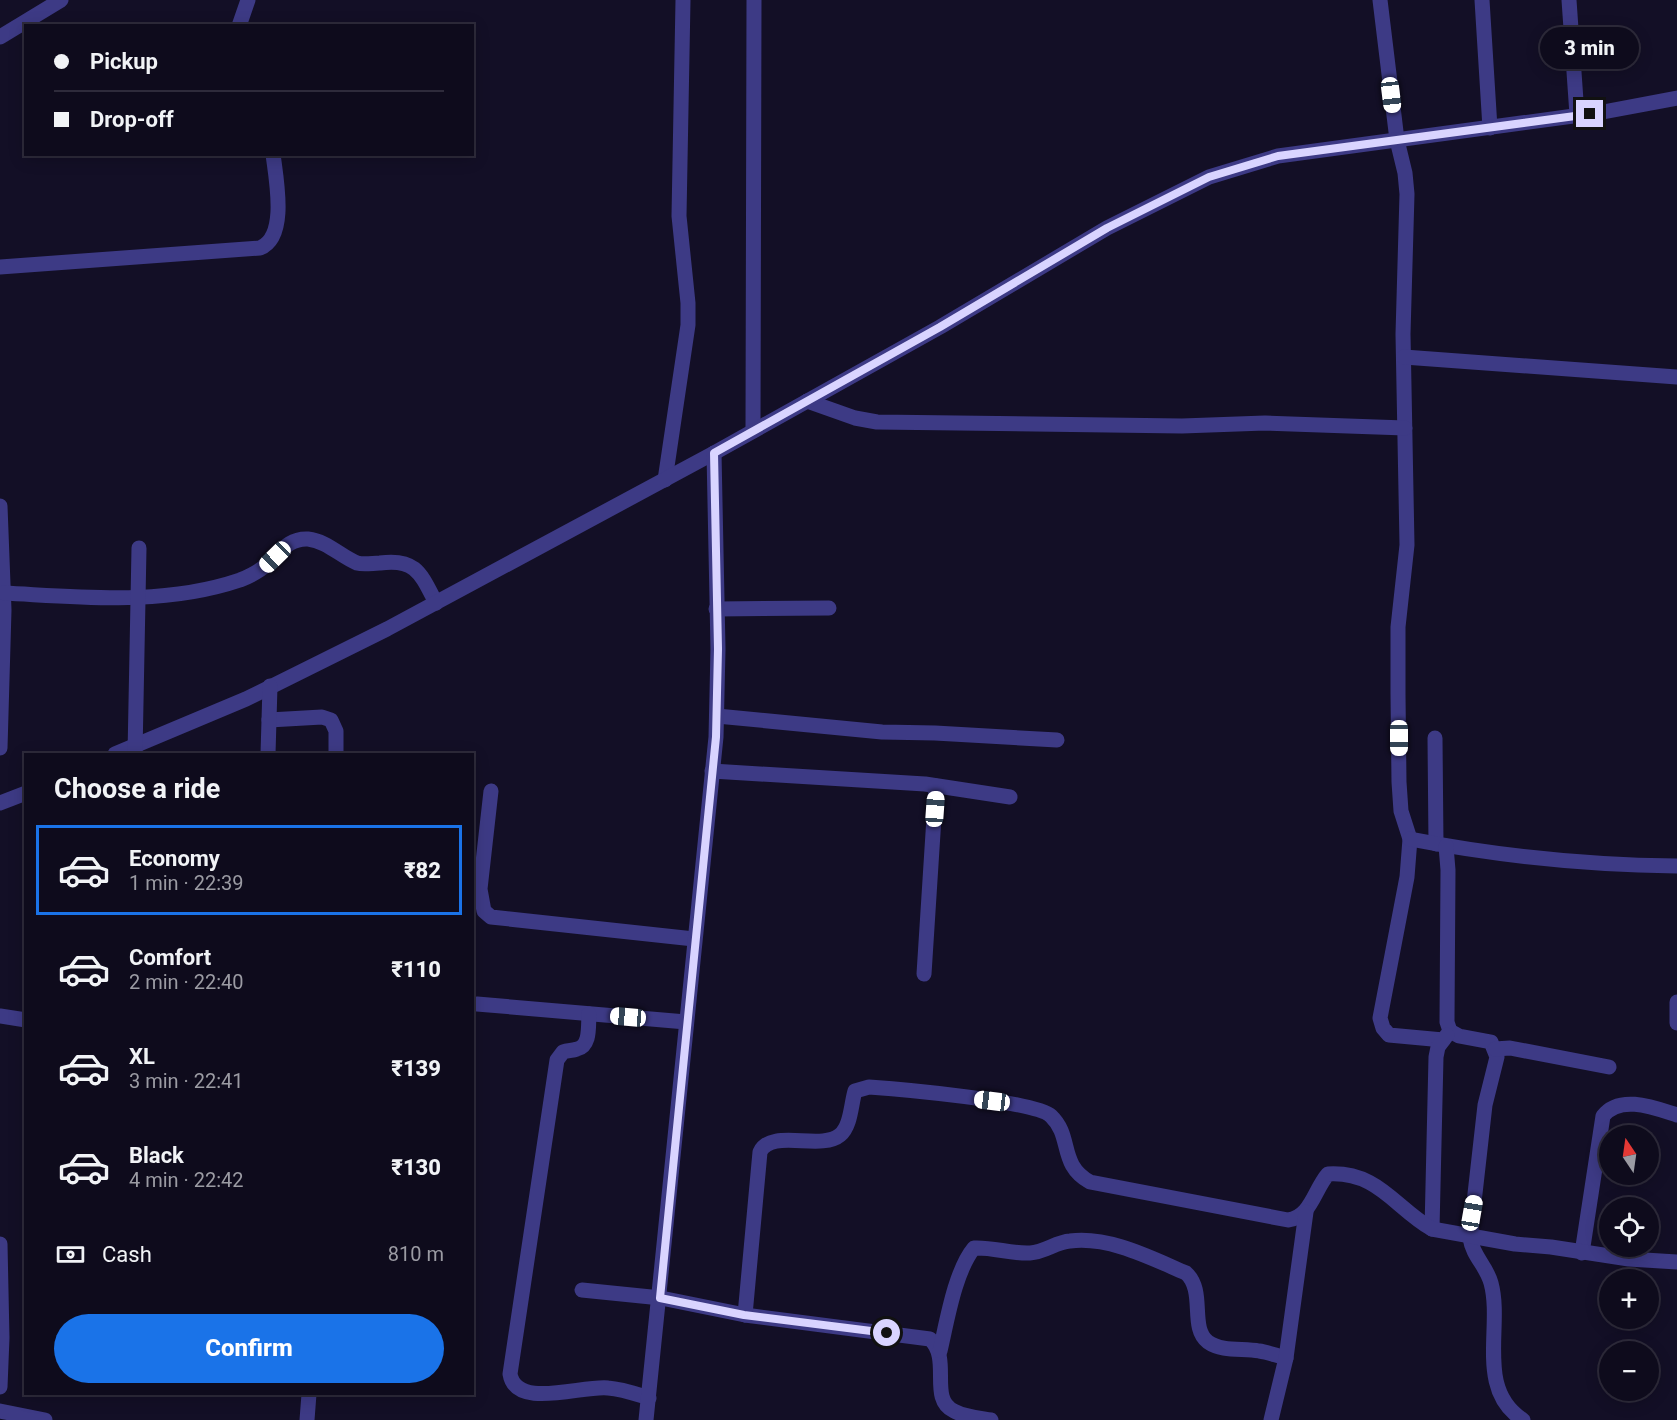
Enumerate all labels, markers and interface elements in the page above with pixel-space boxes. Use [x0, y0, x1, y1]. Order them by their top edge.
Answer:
callout: 3 min [1540, 27, 1640, 69]
text: 3 min [1564, 36, 1615, 60]
text: Pickup [90, 49, 158, 74]
car [1380, 76, 1402, 114]
route end [1576, 100, 1603, 127]
text: Drop-off [90, 107, 174, 132]
car [256, 538, 294, 576]
car [1390, 720, 1408, 756]
text: Choose a ride [54, 773, 220, 805]
car [925, 790, 945, 828]
icon: car [57, 843, 111, 897]
text: Economy [129, 846, 220, 871]
text: ₹82 [404, 858, 441, 883]
text: 1 min · 22:39 [129, 871, 244, 895]
icon: car [57, 942, 111, 996]
text: Comfort [129, 945, 211, 970]
text: ₹110 [391, 957, 441, 982]
text: 2 min · 22:40 [129, 970, 244, 994]
car [609, 1006, 647, 1028]
icon: car [57, 1041, 111, 1095]
text: XL [129, 1044, 155, 1069]
text: ₹139 [391, 1056, 441, 1081]
text: 3 min · 22:41 [129, 1069, 244, 1093]
car [973, 1090, 1011, 1112]
north arrow [1599, 1125, 1659, 1185]
map controls [1599, 1125, 1659, 1401]
icon: car [57, 1140, 111, 1194]
text: Black [129, 1143, 184, 1168]
text: ₹130 [391, 1155, 441, 1180]
text: 4 min · 22:42 [129, 1168, 244, 1192]
car [1460, 1194, 1484, 1232]
button: locate [1599, 1197, 1659, 1257]
icon: cash [54, 1238, 87, 1271]
text: Cash [102, 1242, 152, 1267]
text: 810 m [388, 1242, 444, 1266]
button: + [1599, 1269, 1659, 1329]
button: Confirm [54, 1314, 444, 1383]
route start [873, 1319, 900, 1346]
button: − [1599, 1341, 1659, 1401]

